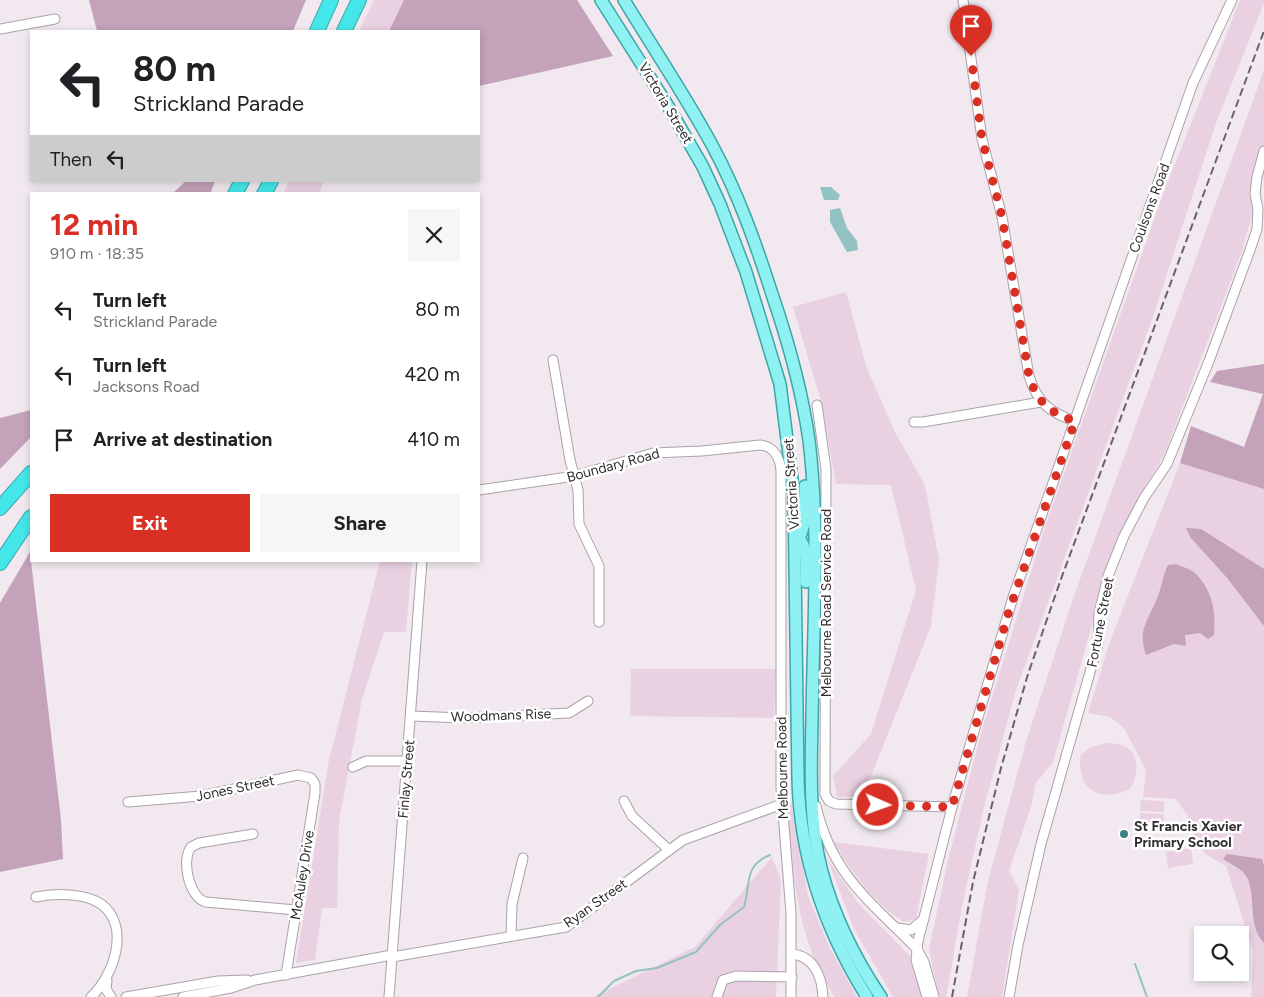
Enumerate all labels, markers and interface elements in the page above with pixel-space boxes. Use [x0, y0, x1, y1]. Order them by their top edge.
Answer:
pin [950, 5, 992, 56]
icon: arrive [957, 12, 985, 40]
text: 80 m [133, 48, 216, 90]
icon: left [50, 50, 115, 115]
street label: Victoria Street [635, 60, 696, 147]
text: Strickland Parade [133, 90, 304, 117]
icon: left [102, 145, 130, 173]
text: Then [50, 148, 92, 171]
street label: Coulsons Road [1125, 161, 1173, 255]
text: 12 min [50, 206, 138, 243]
button: close [408, 209, 460, 261]
text: 910 m · 18:35 [50, 244, 144, 263]
text: Turn left [93, 289, 167, 312]
icon: left [50, 296, 78, 324]
text: 80 m [415, 298, 460, 321]
text: Strickland Parade [93, 312, 217, 331]
text: Turn left [93, 354, 167, 377]
icon: left [50, 361, 78, 389]
text: 420 m [405, 363, 460, 386]
text: Jacksons Road [93, 377, 200, 396]
icon: arrive [50, 426, 78, 454]
text: Arrive at destination [93, 428, 272, 451]
text: 410 m [407, 428, 460, 451]
street label: Victoria Street [780, 438, 803, 530]
street label: Boundary Road [565, 445, 661, 486]
button: Exit [50, 494, 250, 552]
button: Share [260, 494, 460, 552]
street label: Melbourne Road Service Road [818, 509, 835, 697]
street label: Fortune Street [1083, 576, 1118, 669]
street label: Woodmans Rise [451, 705, 552, 726]
street label: Melbourne Road [773, 717, 792, 819]
street label: Finlay Street [395, 739, 418, 819]
street label: Jones Street [194, 772, 276, 805]
position arrow [851, 778, 903, 830]
place label: St Francis Xavier Primary School [1134, 818, 1242, 851]
marker: St Francis Xavier Primary School [1118, 828, 1130, 840]
street label: McAuley Drive [287, 829, 318, 921]
street label: Ryan Street [560, 875, 630, 931]
map controls [1194, 926, 1249, 981]
button: search [1194, 926, 1249, 981]

